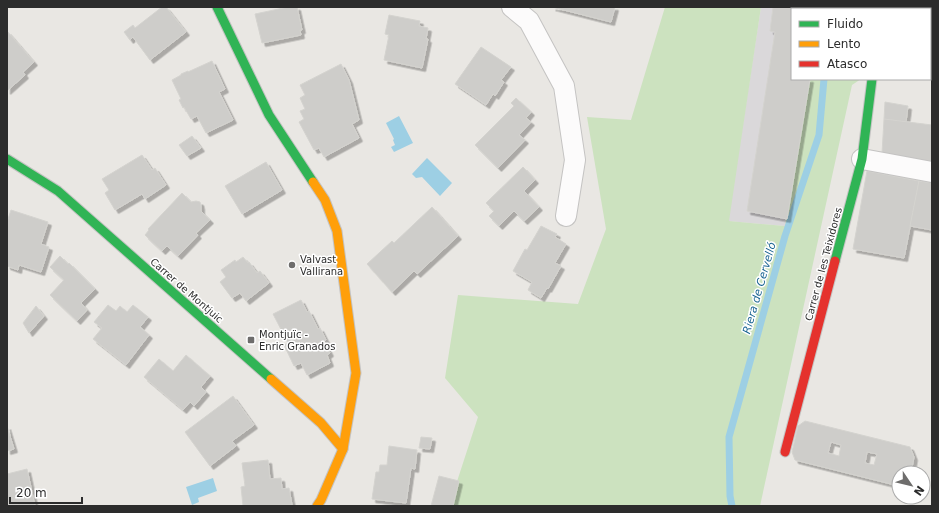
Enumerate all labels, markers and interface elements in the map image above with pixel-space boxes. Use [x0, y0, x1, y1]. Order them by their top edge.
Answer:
legend [791, 8, 931, 80]
text: Fluido [827, 17, 863, 31]
text: Lento [827, 37, 861, 51]
text: Atasco [827, 57, 867, 71]
street label: Carrer de les Teixidores [803, 206, 844, 322]
water label: Riera de Cervelló [740, 241, 779, 335]
place label: Valvast Vallirana [300, 254, 343, 277]
street label: Carrer de Montjuic [148, 256, 225, 325]
marker: Valvast Vallirana [287, 260, 297, 270]
place label: Montjuïc - Enric Granados [259, 329, 335, 352]
marker: Montjuïc - Enric Granados [246, 335, 256, 345]
north arrow [891, 465, 931, 505]
scale bar [10, 479, 82, 505]
text: N [911, 483, 927, 498]
text: 20 m [16, 486, 47, 500]

